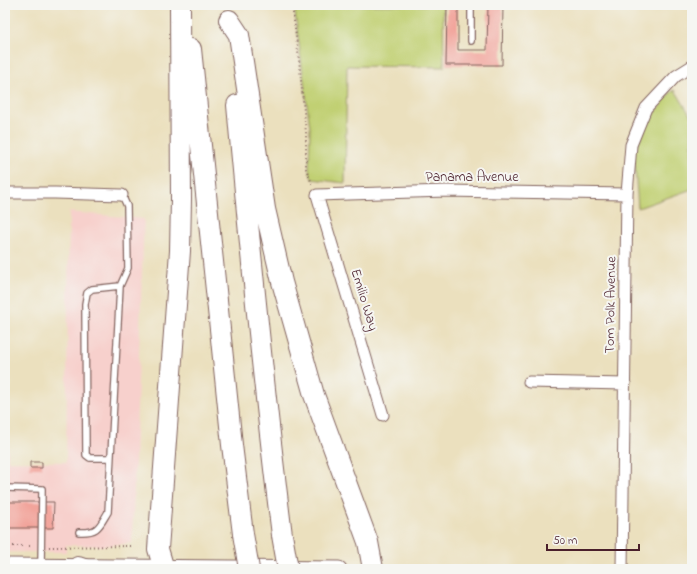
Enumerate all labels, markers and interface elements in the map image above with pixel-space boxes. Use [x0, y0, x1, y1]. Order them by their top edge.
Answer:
street label: Panama Avenue [425, 167, 519, 188]
street label: Tom Polk Avenue [600, 256, 622, 354]
street label: Emilio Way [344, 266, 383, 334]
scale bar [547, 526, 639, 552]
text: 50 m [553, 532, 577, 550]

